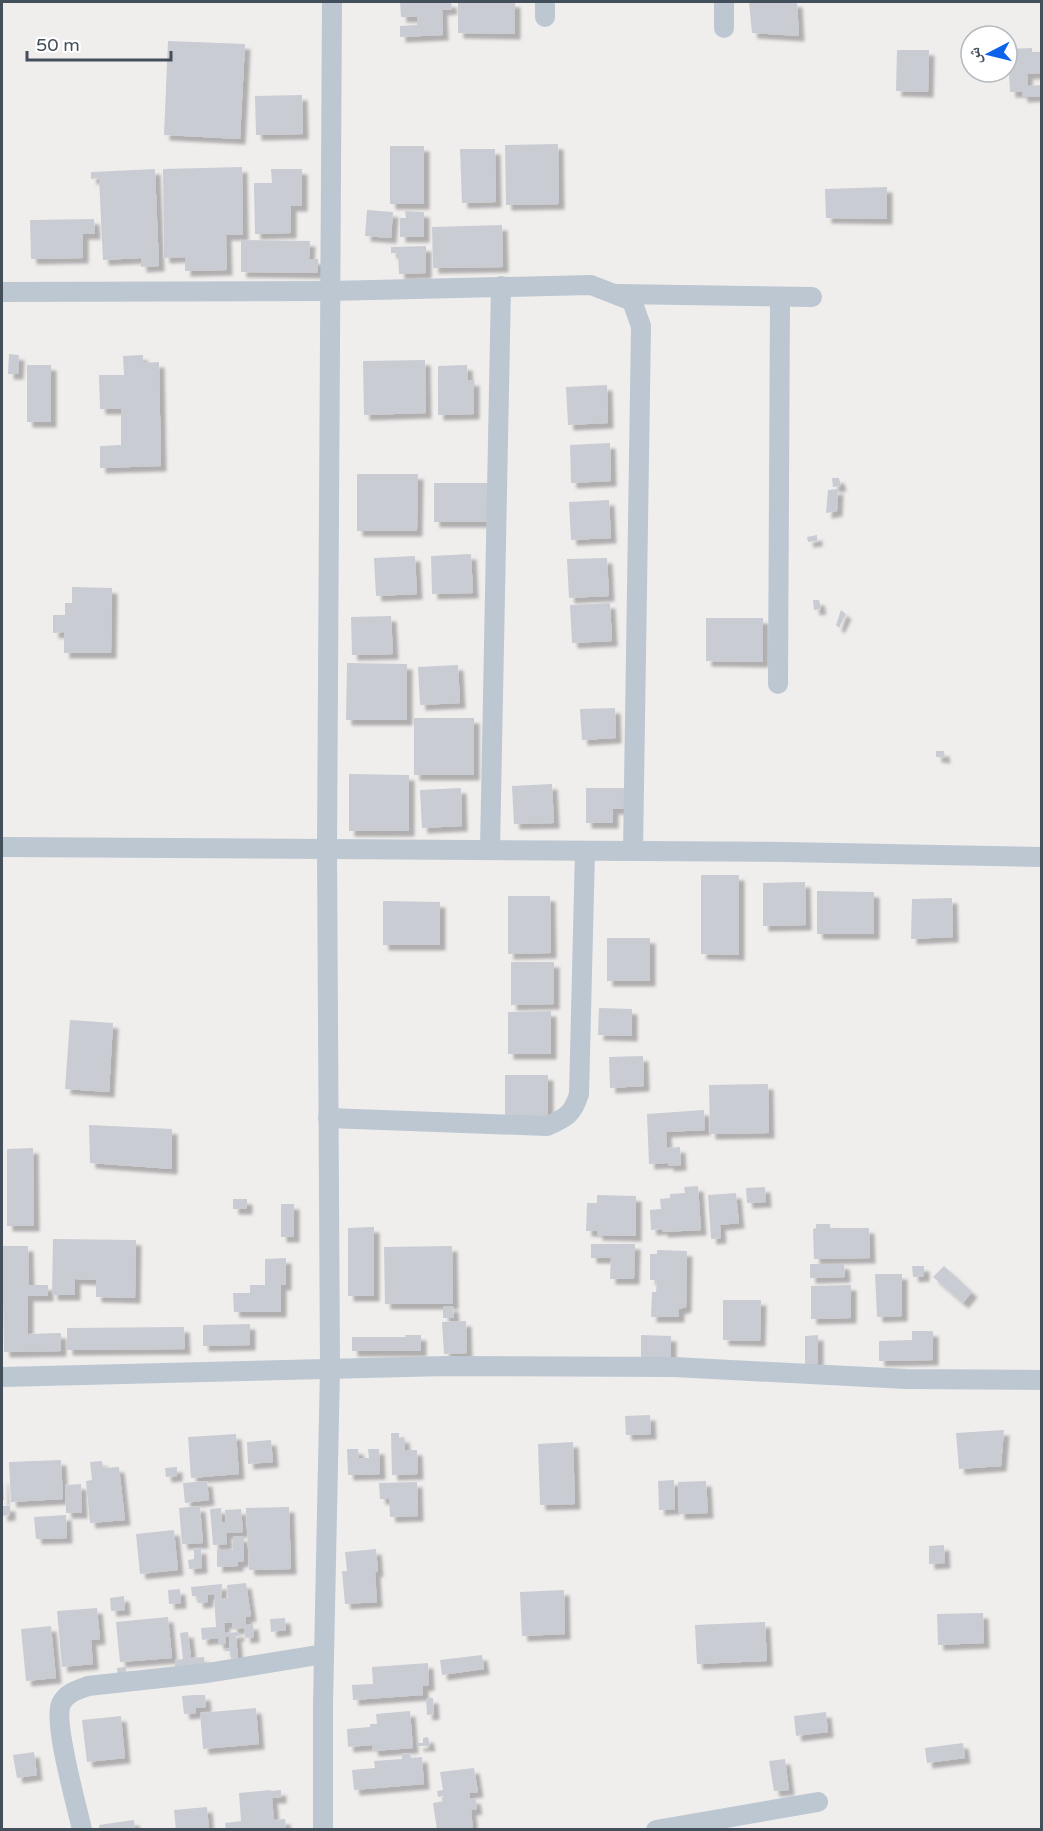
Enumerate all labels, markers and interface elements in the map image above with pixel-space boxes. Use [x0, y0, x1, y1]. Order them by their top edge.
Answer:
scale bar [27, 24, 171, 62]
north arrow [959, 24, 1019, 84]
text: 50 m [36, 34, 80, 56]
text: ش [964, 46, 986, 65]

